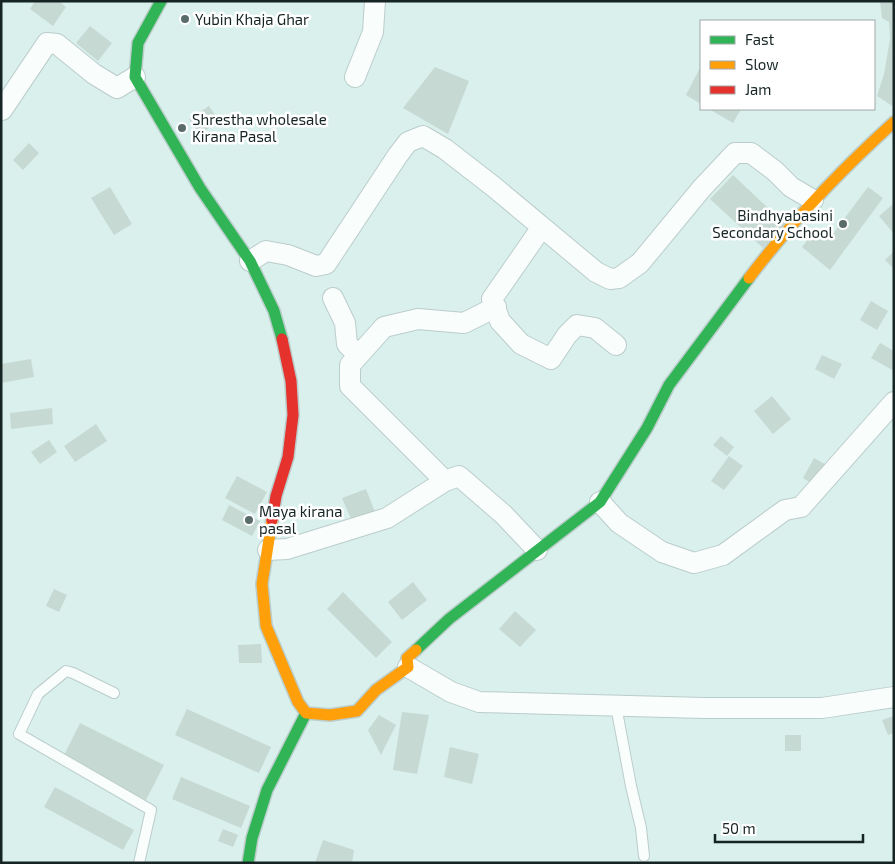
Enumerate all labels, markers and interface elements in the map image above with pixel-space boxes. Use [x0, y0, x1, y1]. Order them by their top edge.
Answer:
place label: Yubin Khaja Ghar [195, 10, 309, 29]
marker: Yubin Khaja Ghar [179, 13, 191, 25]
legend [700, 20, 875, 110]
text: Fast [745, 30, 775, 48]
text: Slow [745, 55, 779, 73]
text: Jam [745, 80, 771, 98]
place label: Shrestha wholesale Kirana Pasal [192, 110, 327, 145]
marker: Shrestha wholesale Kirana Pasal [176, 122, 188, 134]
place label: Bindhyabasini Secondary School [712, 206, 834, 241]
marker: Bindhyabasini Secondary School [837, 218, 849, 230]
place label: Maya kirana pasal [259, 502, 342, 537]
marker: Maya kirana pasal [243, 514, 255, 526]
scale bar [715, 812, 862, 844]
text: 50 m [722, 819, 756, 837]

